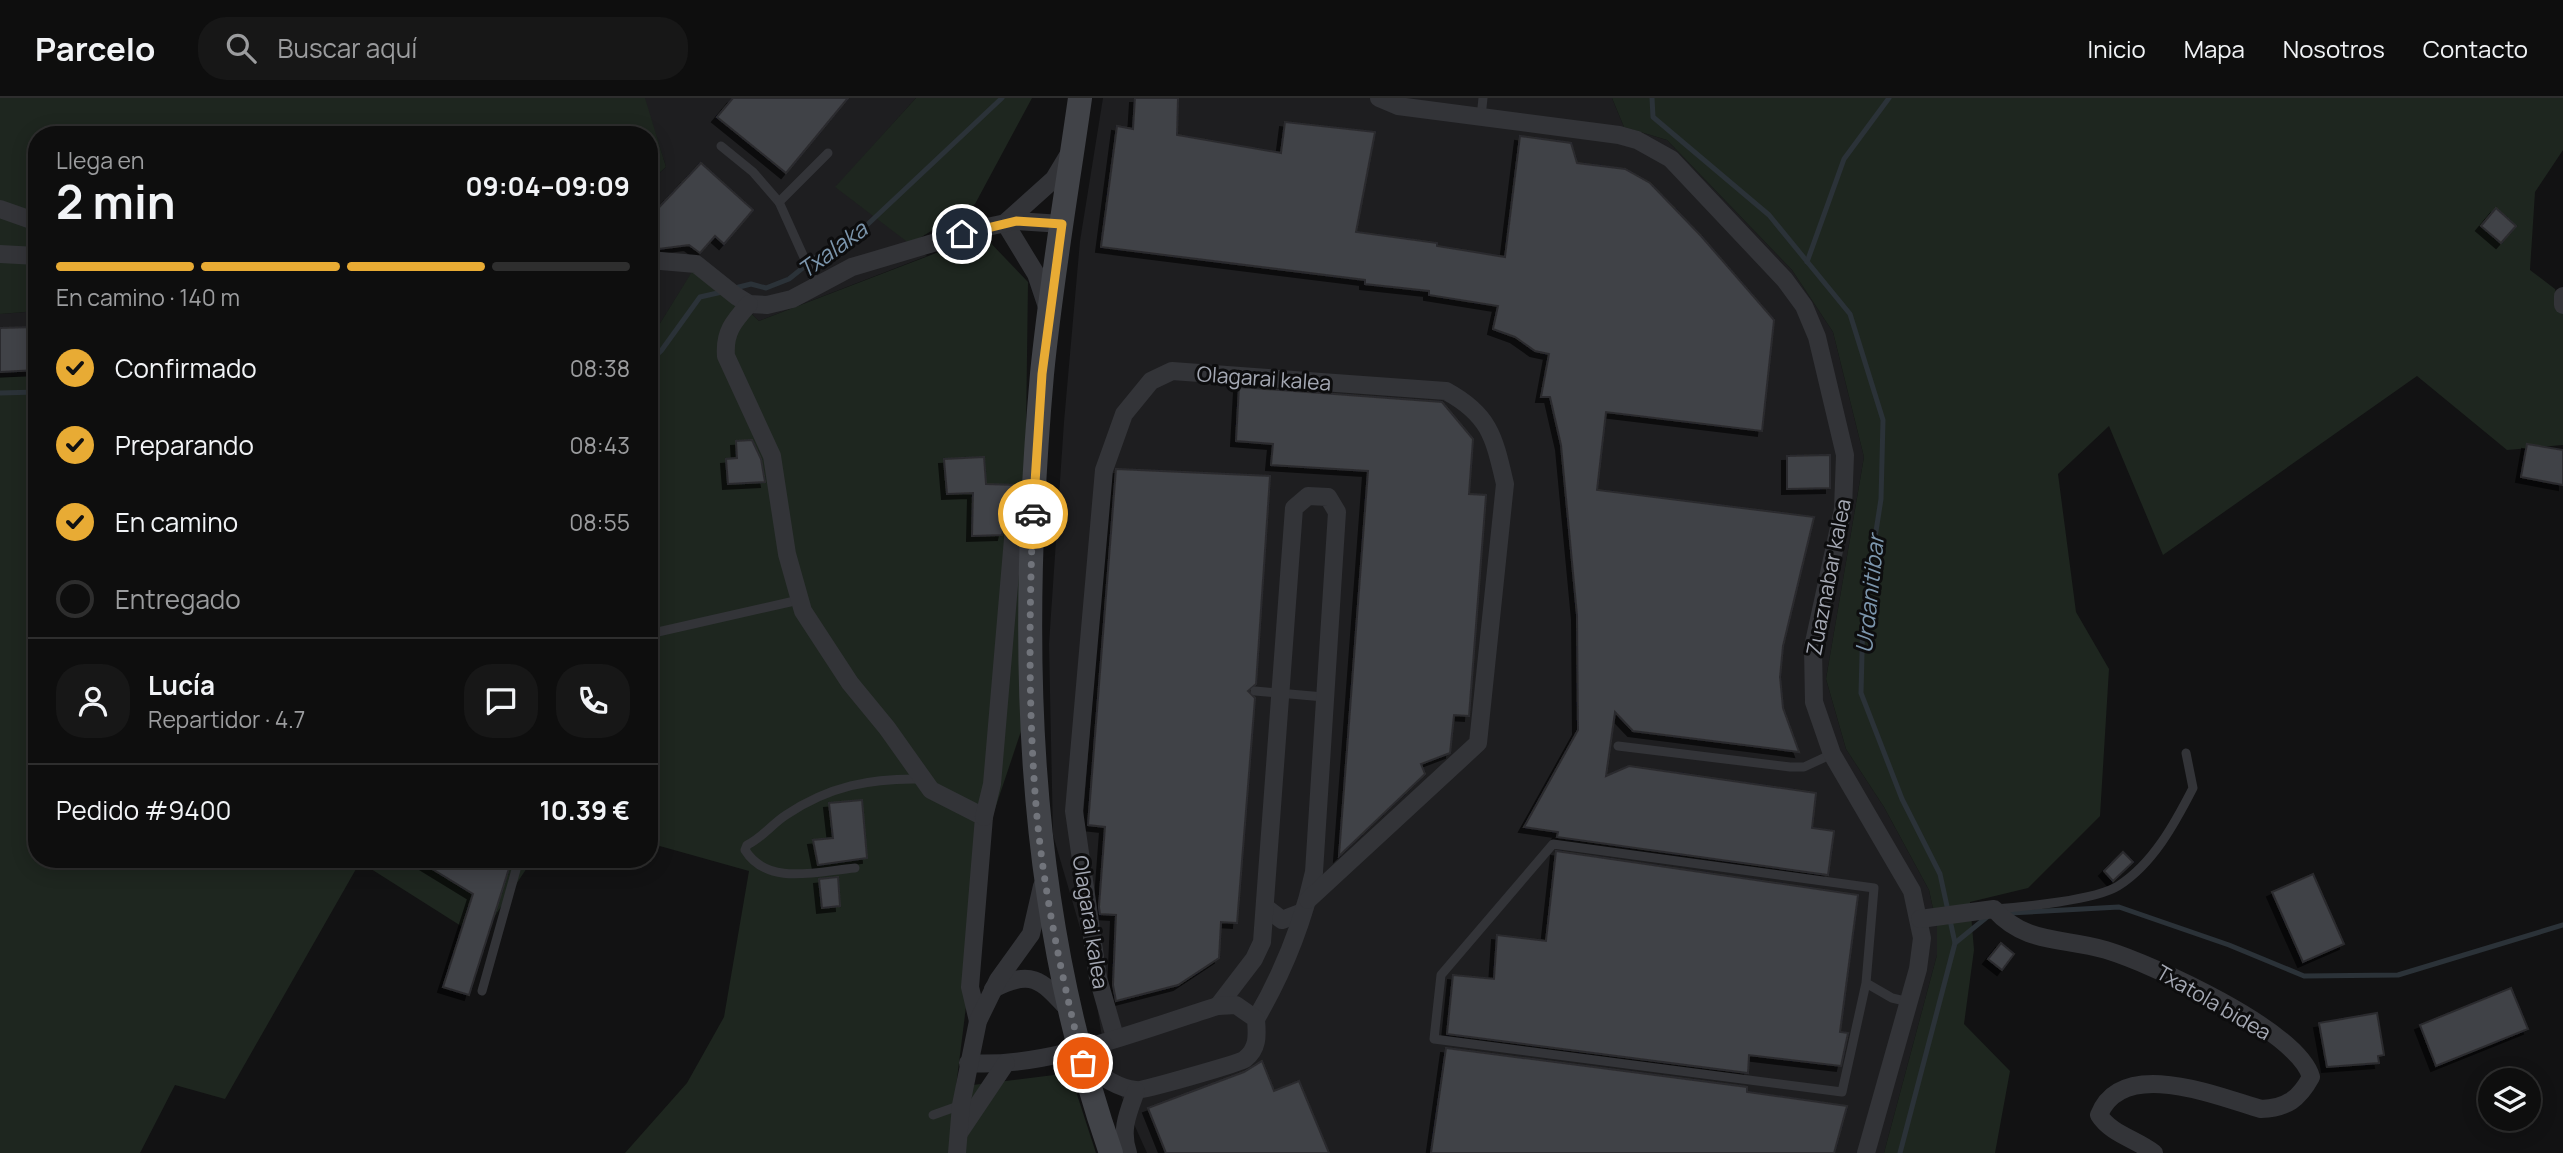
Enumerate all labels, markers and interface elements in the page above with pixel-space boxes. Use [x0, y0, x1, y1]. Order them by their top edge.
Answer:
search box [198, 17, 688, 80]
text: Parcelo [35, 26, 156, 71]
icon: search [222, 29, 260, 67]
text: Buscar aquí [278, 30, 417, 66]
text: Inicio [2088, 32, 2146, 65]
text: Mapa [2184, 32, 2245, 65]
text: Nosotros [2283, 32, 2385, 65]
text: Contacto [2423, 32, 2528, 65]
text: Llega en [56, 144, 144, 176]
text: 09:04–09:09 [465, 168, 630, 204]
text: 2 min [56, 170, 176, 233]
pin [932, 204, 992, 264]
water label: Txalaka [791, 212, 874, 285]
icon: home [943, 215, 981, 253]
text: En camino · 140 m [56, 281, 240, 313]
icon: check [56, 349, 94, 387]
text: Confirmado [115, 350, 257, 386]
text: 08:38 [570, 352, 630, 384]
street label: Olagarai kalea [1196, 359, 1332, 397]
icon: check [56, 426, 94, 464]
text: Preparando [115, 427, 254, 463]
text: 08:43 [569, 429, 630, 461]
courier [998, 479, 1068, 549]
icon: car [1014, 495, 1052, 533]
street label: Zuaznabar kalea [1799, 496, 1857, 658]
icon: check [56, 503, 94, 541]
text: En camino [115, 504, 238, 540]
text: 08:55 [569, 506, 630, 538]
water label: Urdanitibar [1847, 531, 1891, 655]
text: Entregado [115, 581, 241, 617]
button: person [56, 664, 130, 738]
button: chat [464, 664, 538, 738]
button: phone [556, 664, 630, 738]
text: Lucía [148, 667, 215, 703]
text: Repartidor · 4.7 [148, 703, 305, 735]
text: Pedido #9400 [56, 792, 231, 828]
text: 10.39 € [539, 792, 630, 828]
street label: Olagarai kalea [1067, 853, 1115, 991]
street label: Txatola bidea [2152, 958, 2276, 1046]
pin [1053, 1033, 1113, 1093]
icon: bag [1064, 1044, 1102, 1082]
map controls [2478, 1068, 2541, 1131]
button: layers [2478, 1068, 2541, 1131]

